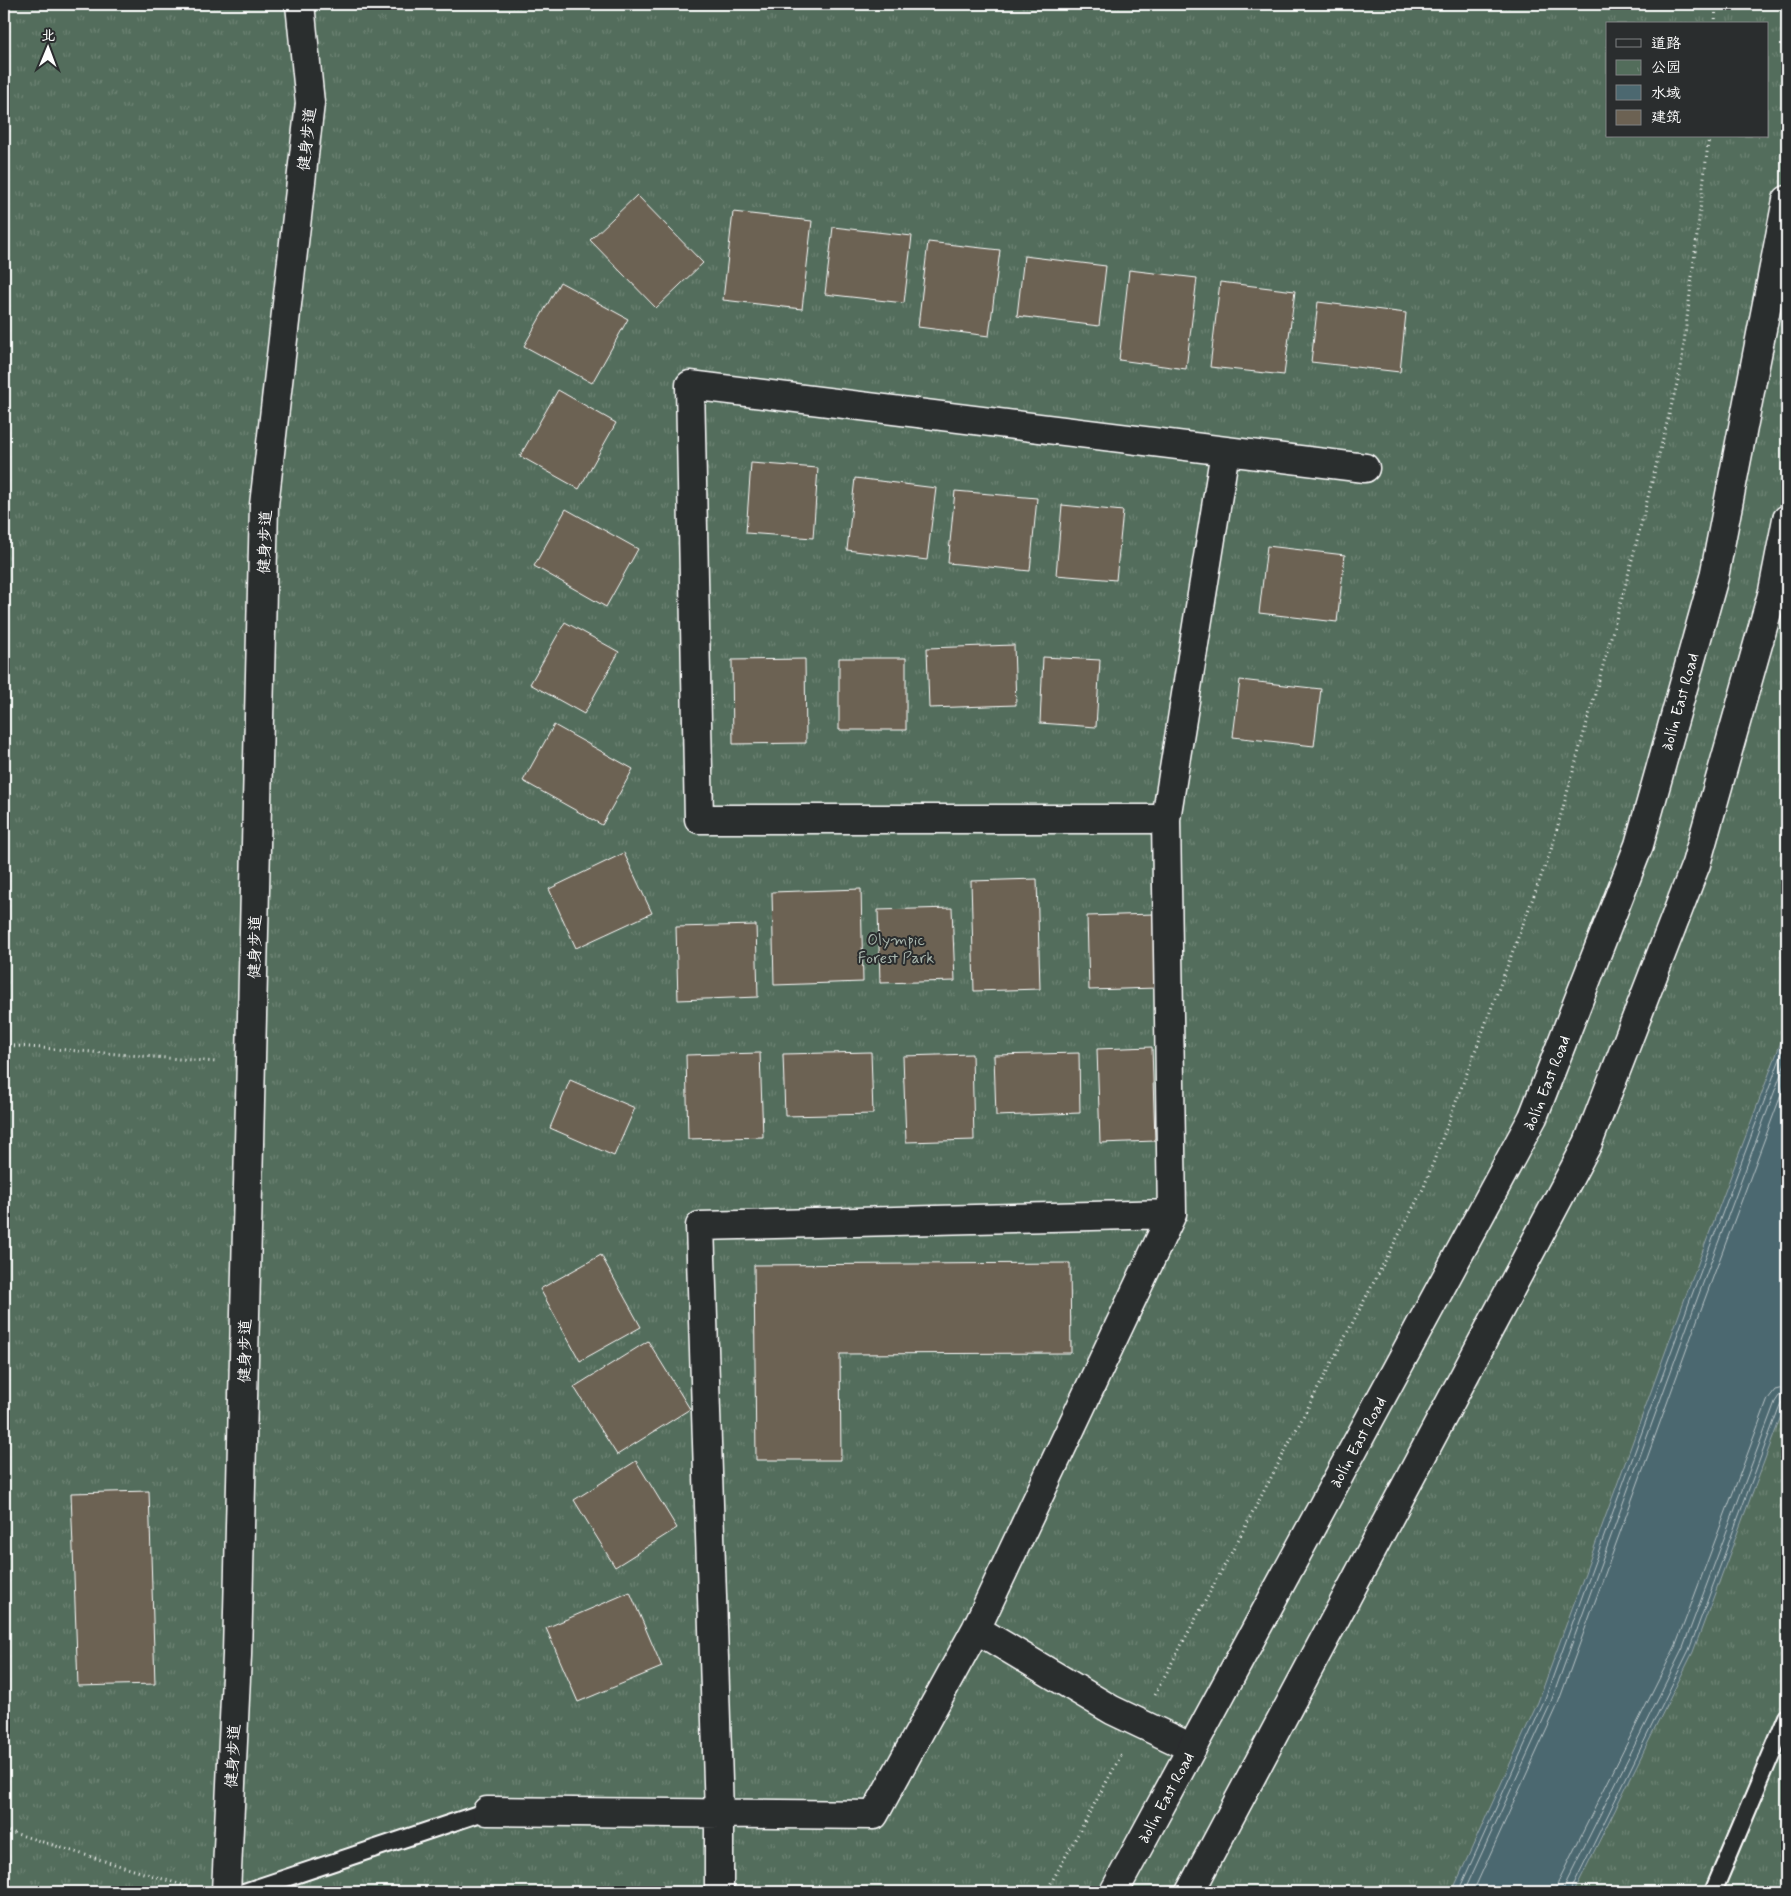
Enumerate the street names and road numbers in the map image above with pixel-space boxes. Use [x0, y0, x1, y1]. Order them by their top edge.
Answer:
street label: 健身步道 [294, 106, 321, 172]
street label: 健身步道 [254, 510, 277, 574]
street label: àolín East Road [1657, 651, 1704, 753]
street label: 健身步道 [244, 915, 267, 979]
street label: àolín East Road [1519, 1033, 1576, 1134]
street label: 健身步道 [234, 1319, 257, 1383]
street label: àolín East Road [1326, 1393, 1392, 1491]
street label: 健身步道 [221, 1724, 246, 1789]
street label: àolín East Road [1134, 1749, 1200, 1847]

